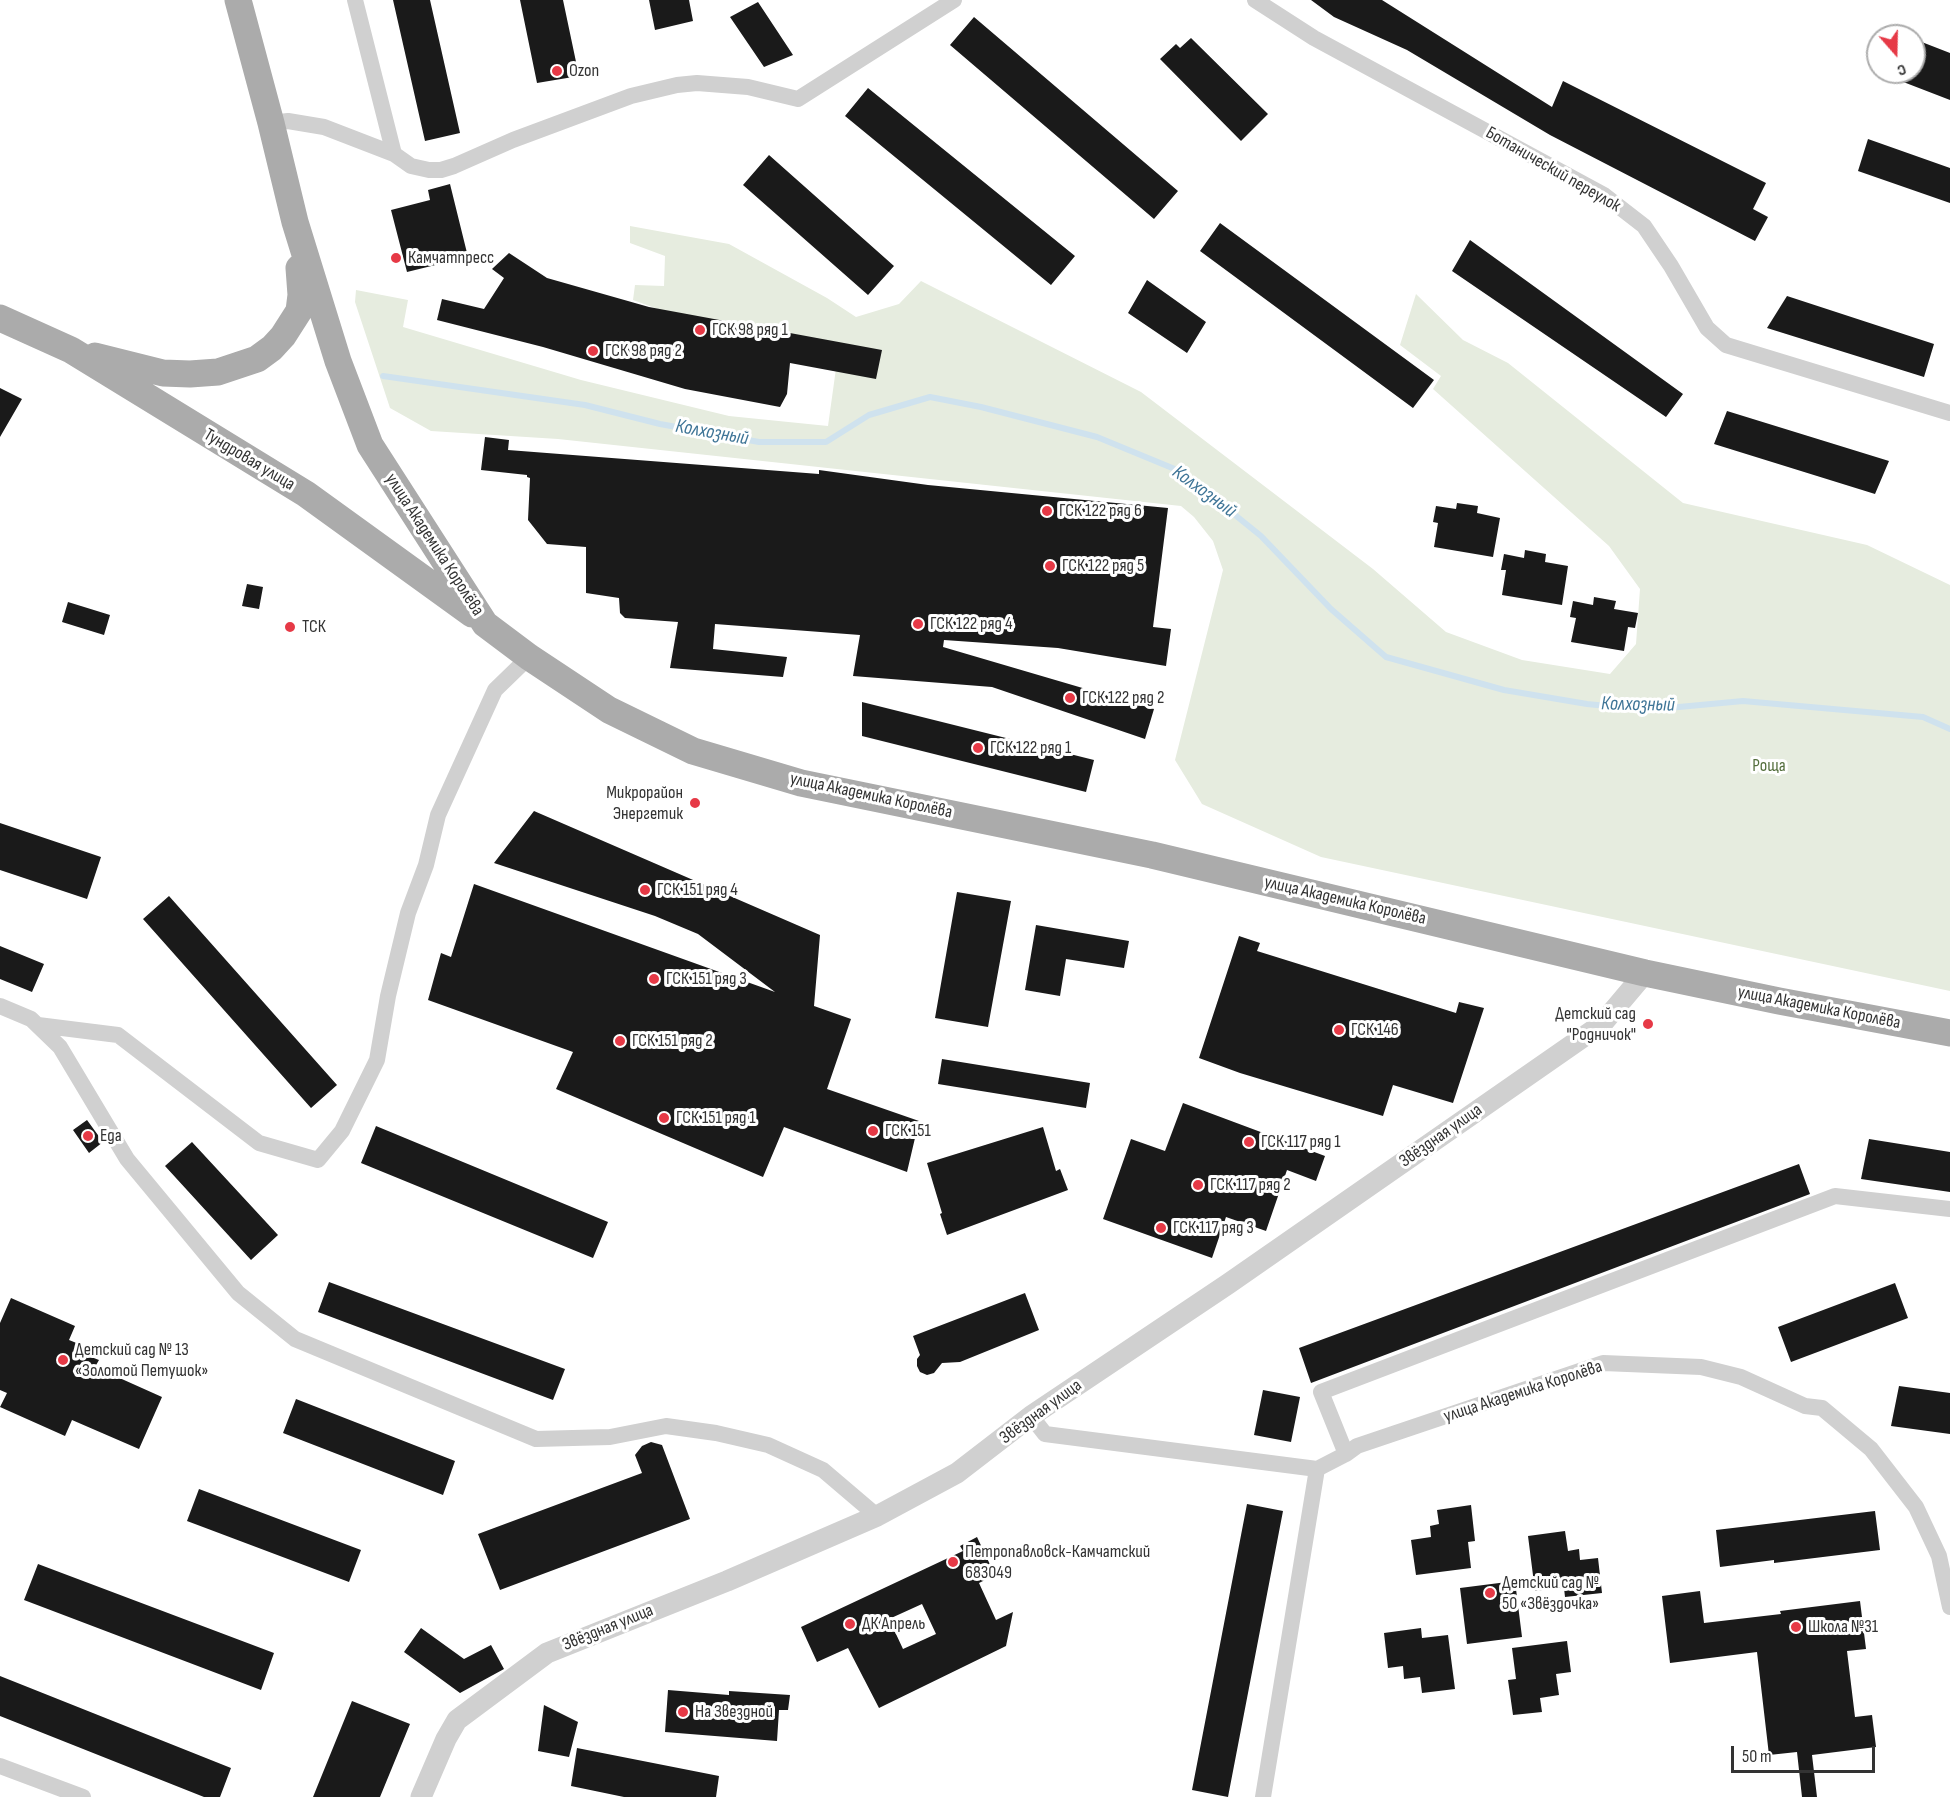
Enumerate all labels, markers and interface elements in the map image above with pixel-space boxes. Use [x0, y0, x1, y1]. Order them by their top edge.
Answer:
north arrow [1866, 24, 1926, 84]
text: С [1895, 59, 1909, 80]
place label: Ozon [569, 60, 599, 82]
marker: Ozon [550, 64, 564, 78]
street label: Ботанический переулок [1482, 123, 1624, 217]
place label: Камчатпресс [408, 247, 494, 269]
marker: Камчатпресс [389, 251, 403, 265]
place label: ГСК 98 ряд 1 [712, 319, 788, 341]
marker: ГСК 98 ряд 1 [693, 323, 707, 337]
place label: ГСК 98 ряд 2 [605, 340, 682, 362]
marker: ГСК 98 ряд 2 [586, 344, 600, 358]
water label: Колхозный [674, 415, 750, 451]
street label: Тундровая улица [199, 424, 299, 496]
water label: Колхозный [1167, 461, 1241, 523]
street label: улица Академика Королёва [380, 470, 488, 620]
place label: ГСК 122 ряд 6 [1059, 500, 1142, 522]
marker: ГСК 122 ряд 6 [1040, 504, 1054, 518]
place label: ГСК 122 ряд 5 [1062, 555, 1144, 577]
marker: ГСК 122 ряд 5 [1043, 559, 1057, 573]
place label: ГСК 122 ряд 4 [930, 613, 1012, 635]
place label: ТСК [302, 616, 326, 638]
marker: ГСК 122 ряд 4 [911, 617, 925, 631]
marker: ТСК [283, 620, 297, 634]
place label: ГСК 122 ряд 2 [1082, 687, 1164, 709]
marker: ГСК 122 ряд 2 [1063, 691, 1077, 705]
water label: Колхозный [1601, 692, 1675, 718]
place label: ГСК 122 ряд 1 [990, 737, 1071, 759]
marker: ГСК 122 ряд 1 [971, 741, 985, 755]
park label: Роща [1752, 755, 1786, 777]
street label: улица Академика Королёва [788, 768, 954, 824]
place label: Микрорайон Энергетик [606, 782, 683, 824]
marker: Микрорайон Энергетик [688, 796, 702, 810]
street label: улица Академика Королёва [1262, 872, 1428, 930]
place label: ГСК 151 ряд 4 [657, 879, 738, 901]
marker: ГСК 151 ряд 4 [638, 883, 652, 897]
place label: ГСК 151 ряд 3 [666, 968, 747, 990]
marker: ГСК 151 ряд 3 [647, 972, 661, 986]
street label: улица Академика Королёва [1736, 982, 1902, 1034]
place label: Детский сад "Родничок" [1555, 1003, 1636, 1046]
marker: Детский сад "Родничок" [1641, 1017, 1655, 1031]
place label: ГСК 146 [1351, 1019, 1399, 1041]
marker: ГСК 146 [1332, 1023, 1346, 1037]
place label: ГСК 151 ряд 2 [632, 1030, 713, 1052]
marker: ГСК 151 ряд 2 [613, 1034, 627, 1048]
street label: Звёздная улица [1395, 1100, 1487, 1172]
place label: ГСК 151 ряд 1 [676, 1107, 756, 1129]
marker: ГСК 151 ряд 1 [657, 1111, 671, 1125]
place label: ГСК 151 [885, 1120, 931, 1142]
marker: ГСК 151 [866, 1124, 880, 1138]
place label: Еда [100, 1125, 122, 1147]
marker: Еда [81, 1129, 95, 1143]
place label: ГСК 117 ряд 1 [1261, 1131, 1341, 1153]
marker: ГСК 117 ряд 1 [1242, 1135, 1256, 1149]
place label: ГСК 117 ряд 2 [1210, 1174, 1291, 1196]
marker: ГСК 117 ряд 2 [1191, 1178, 1205, 1192]
place label: ГСК 117 ряд 3 [1173, 1217, 1254, 1239]
marker: ГСК 117 ряд 3 [1154, 1221, 1168, 1235]
place label: Детский сад № 13 «Золотой Петушок» [75, 1339, 208, 1382]
marker: Детский сад № 13 «Золотой Петушок» [56, 1353, 70, 1367]
street label: улица Академика Королёва [1441, 1356, 1605, 1428]
street label: Звёздная улица [996, 1375, 1086, 1449]
place label: Петропавловск-Камчатский 683049 [965, 1541, 1150, 1584]
marker: Петропавловск-Камчатский 683049 [946, 1555, 960, 1569]
place label: Детский сад № 50 «Звёздочка» [1502, 1572, 1599, 1614]
marker: Детский сад № 50 «Звёздочка» [1483, 1586, 1497, 1600]
street label: Звёздная улица [559, 1600, 657, 1656]
place label: ДК Апрель [862, 1613, 925, 1635]
place label: Школа №31 [1808, 1616, 1878, 1638]
marker: ДК Апрель [843, 1617, 857, 1631]
marker: Школа №31 [1789, 1620, 1803, 1634]
place label: На Звездной [695, 1701, 773, 1723]
marker: На Звездной [676, 1705, 690, 1719]
scale bar [1734, 1734, 1878, 1772]
text: 50 m [1742, 1746, 1772, 1767]

